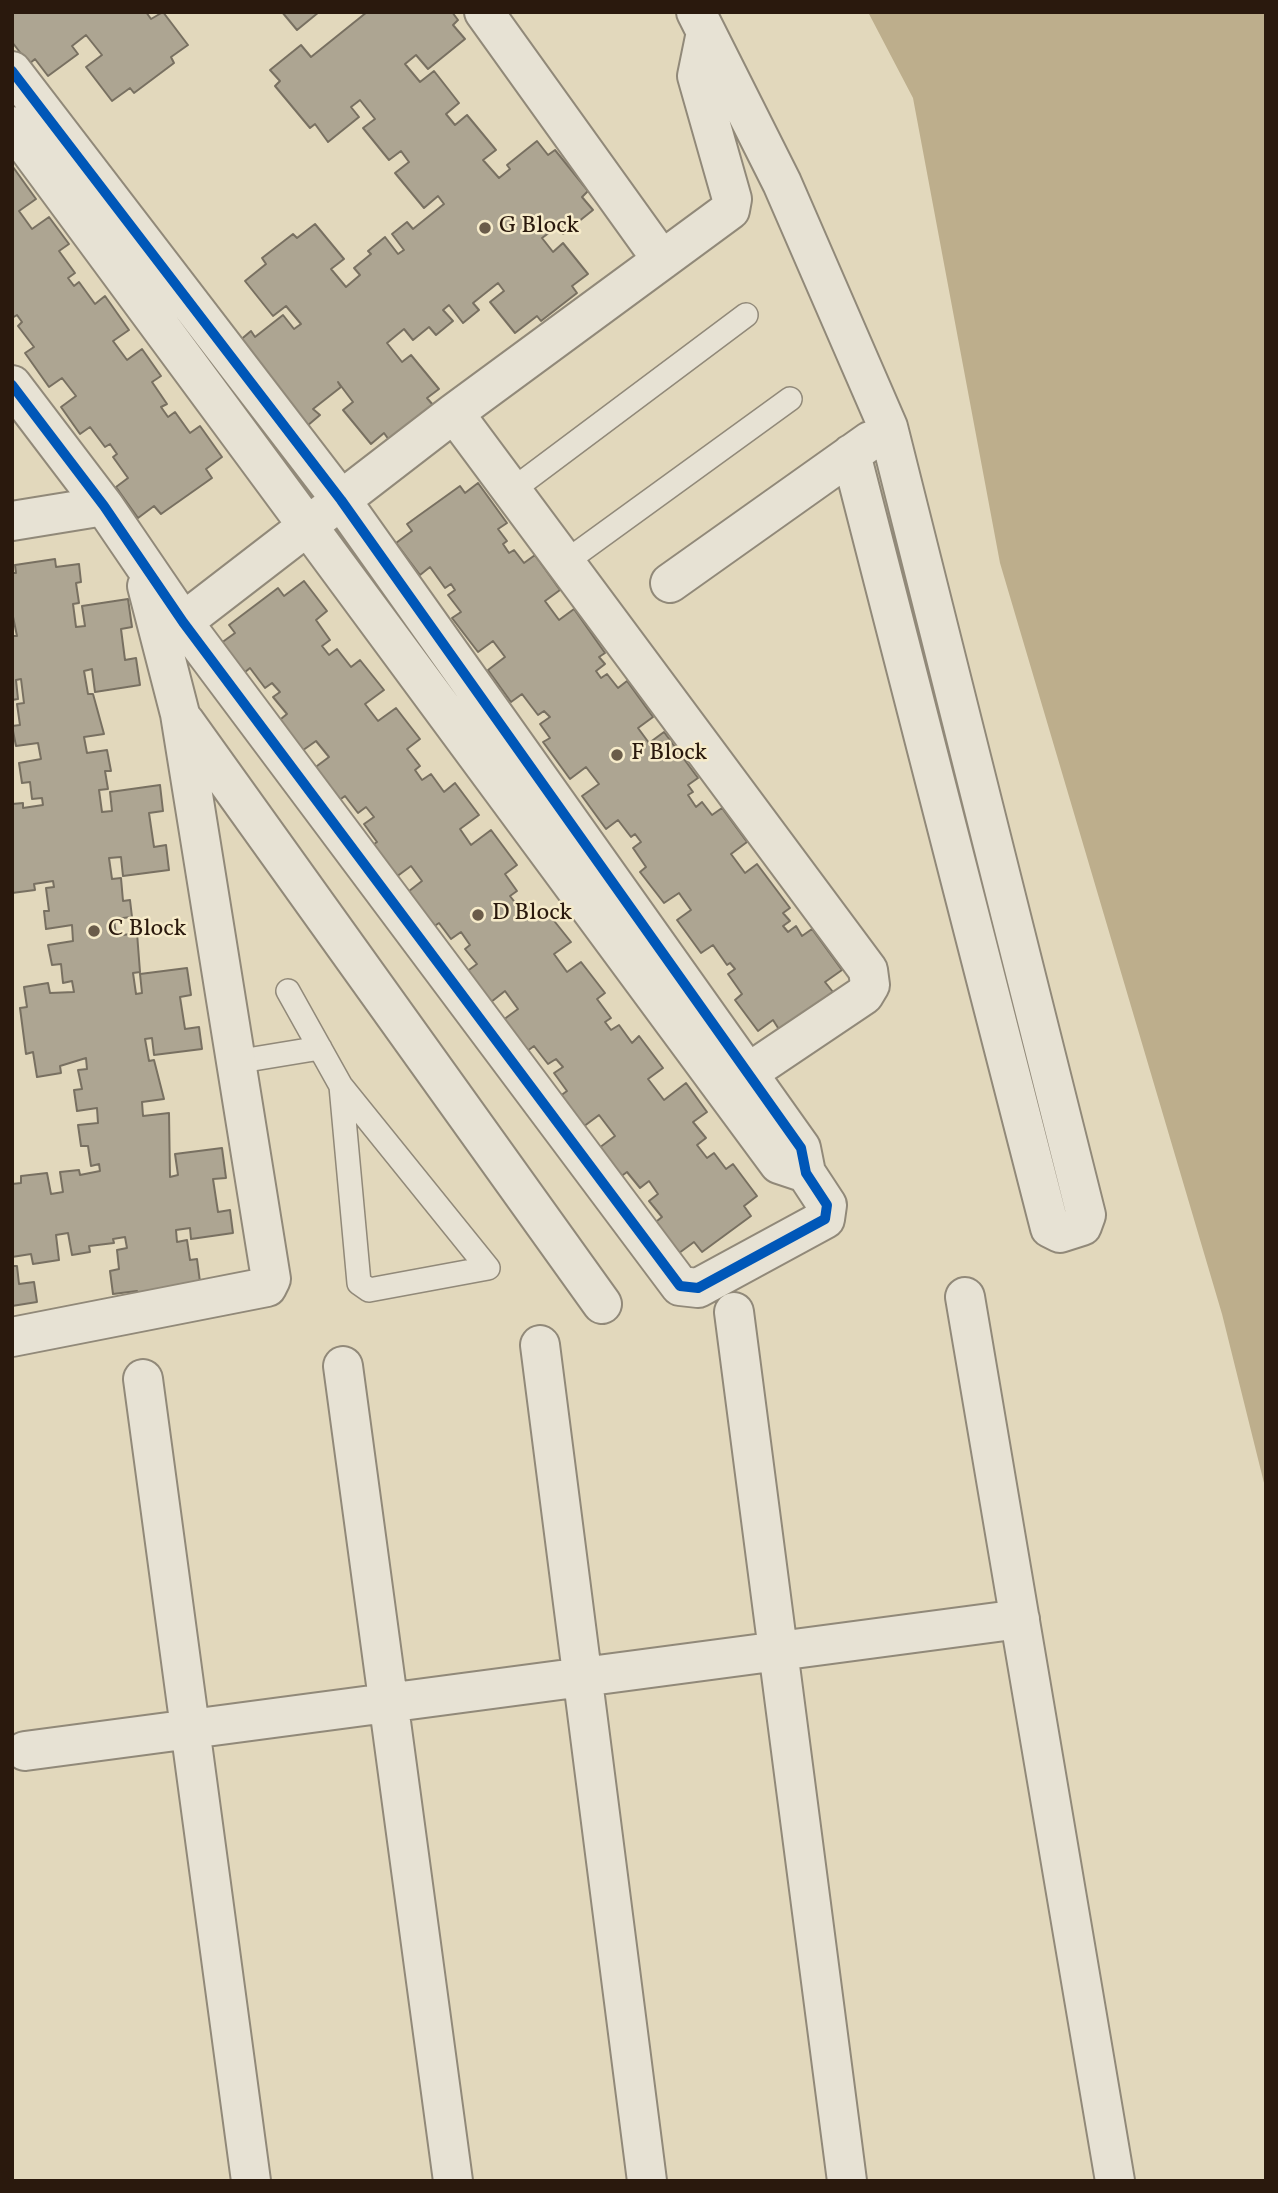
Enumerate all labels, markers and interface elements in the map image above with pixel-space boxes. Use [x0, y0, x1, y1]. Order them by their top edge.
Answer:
place label: G Block [499, 214, 579, 242]
marker: G Block [477, 220, 493, 236]
place label: F Block [631, 741, 707, 769]
marker: F Block [609, 747, 625, 763]
place label: D Block [492, 901, 572, 929]
marker: D Block [470, 907, 486, 923]
place label: C Block [108, 917, 187, 945]
marker: C Block [86, 923, 102, 939]

